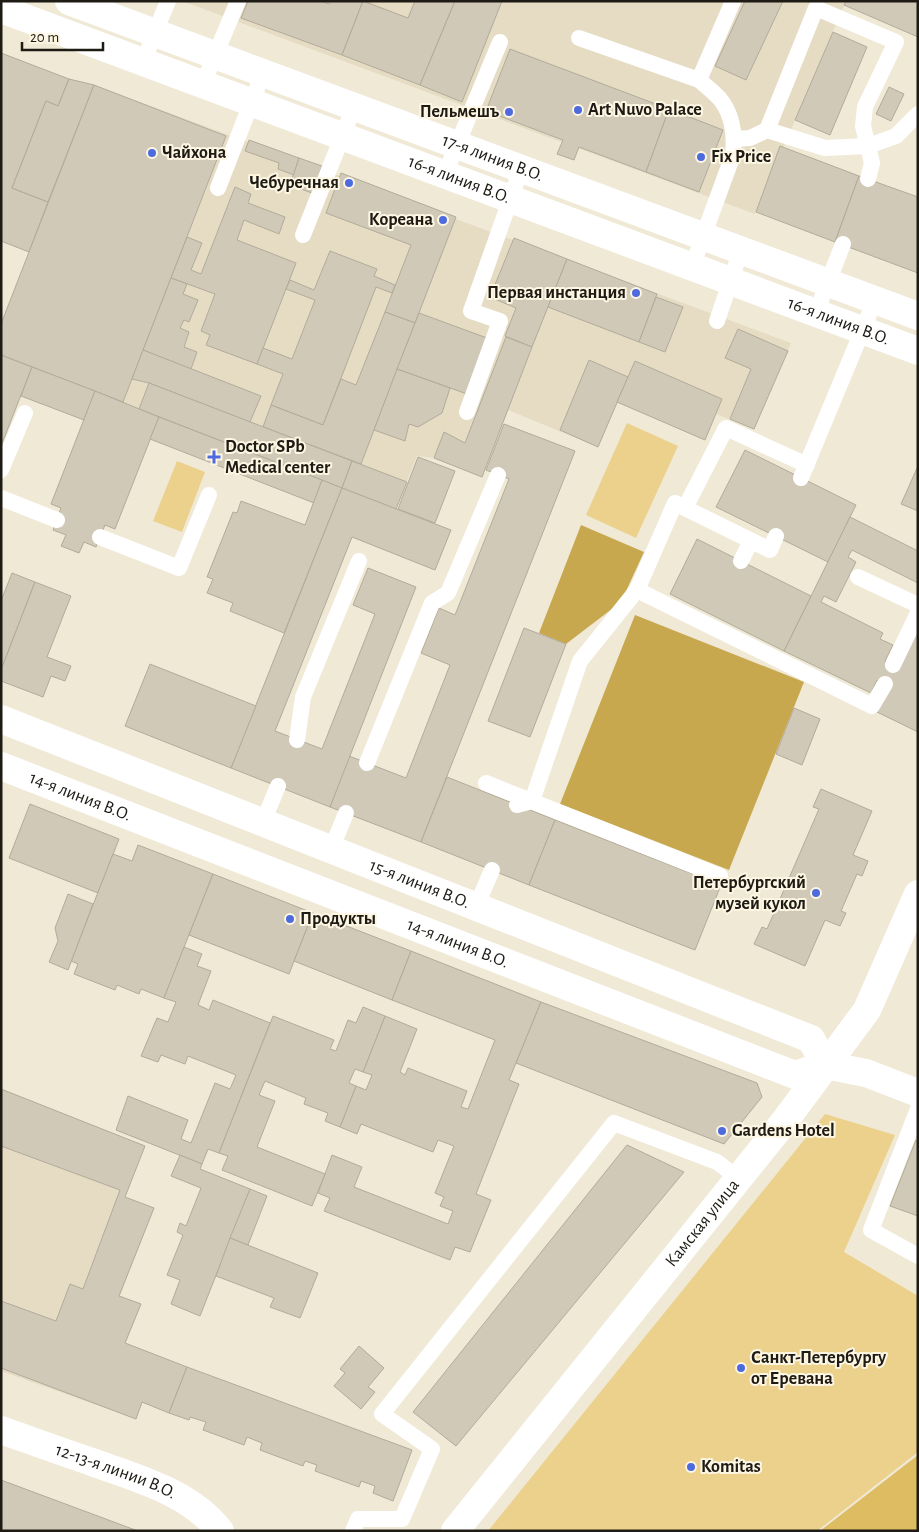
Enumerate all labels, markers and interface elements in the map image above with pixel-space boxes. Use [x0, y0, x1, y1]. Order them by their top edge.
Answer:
scale bar [22, 20, 104, 52]
text: 20 m [30, 30, 59, 45]
place label: Art Nuvo Palace [588, 101, 702, 119]
place label: Пельмешъ [420, 103, 499, 121]
marker: Art Nuvo Palace [572, 104, 584, 116]
marker: Пельмешъ [503, 106, 515, 118]
street label: 17-я линия В.О. [440, 131, 546, 185]
place label: Чайхона [162, 144, 227, 162]
marker: Чайхона [146, 147, 158, 159]
place label: Fix Price [711, 148, 771, 166]
marker: Fix Price [695, 151, 707, 163]
street label: 16-я линия В.О. [406, 153, 513, 207]
place label: Чебуречная [249, 174, 339, 192]
marker: Чебуречная [343, 177, 355, 189]
place label: Кореана [369, 211, 433, 229]
marker: Кореана [437, 214, 449, 226]
place label: Первая инстанция [487, 284, 626, 302]
marker: Первая инстанция [630, 287, 642, 299]
street label: 16-я линия В.О. [785, 294, 892, 349]
place label: Doctor SPb Medical center [225, 438, 331, 477]
marker: Doctor SPb Medical center [207, 450, 221, 464]
street label: 14-я линия В.О. [27, 769, 134, 825]
street label: 15-я линия В.О. [367, 856, 472, 912]
place label: Петербургский музей кукол [693, 874, 806, 913]
marker: Петербургский музей кукол [810, 887, 822, 899]
place label: Продукты [300, 910, 376, 928]
marker: Продукты [284, 913, 296, 925]
street label: 14-я линия В.О. [404, 916, 511, 972]
place label: Gardens Hotel [732, 1122, 835, 1140]
marker: Gardens Hotel [716, 1125, 728, 1137]
street label: Камская улица [662, 1176, 743, 1270]
place label: Санкт-Петербургу от Еревана [751, 1349, 887, 1388]
marker: Санкт-Петербургу от Еревана [735, 1362, 747, 1374]
street label: 12-13-я линии В.О. [53, 1441, 179, 1503]
place label: Komitas [701, 1458, 761, 1476]
marker: Komitas [685, 1461, 697, 1473]

